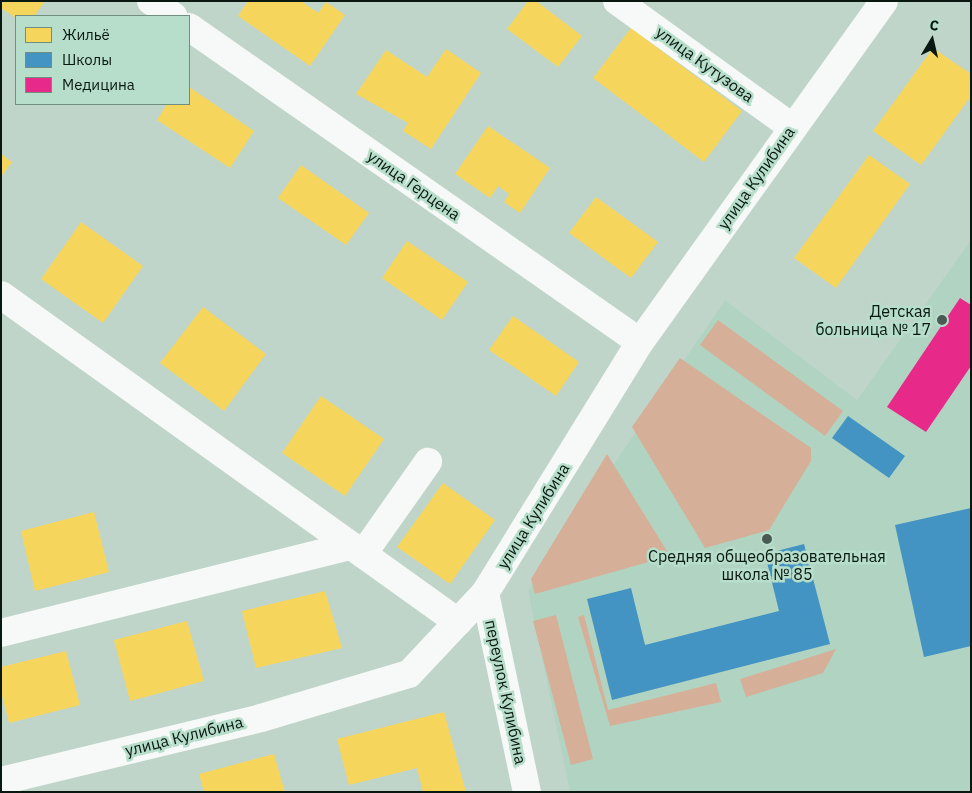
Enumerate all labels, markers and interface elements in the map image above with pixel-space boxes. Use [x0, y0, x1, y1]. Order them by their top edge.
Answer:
legend [15, 15, 190, 105]
north arrow [907, 15, 957, 65]
text: С [928, 16, 940, 35]
street label: улица Кутузова [652, 22, 758, 106]
text: Жильё [62, 25, 110, 44]
text: Школы [62, 50, 112, 69]
text: Медицина [62, 75, 135, 94]
street label: улица Кулибина [713, 123, 799, 233]
street label: улица Герцена [364, 146, 464, 224]
place label: Детская больница № 17 [816, 301, 931, 339]
marker: Детская больница № 17 [935, 313, 949, 327]
street label: улица Кулибина [493, 460, 573, 572]
marker: Средняя общеобразовательная школа № 85 [761, 533, 773, 545]
place label: Средняя общеобразовательная школа № 85 [648, 546, 886, 584]
street label: переулок Кулибина [481, 618, 531, 766]
street label: улица Кулибина [123, 712, 245, 760]

